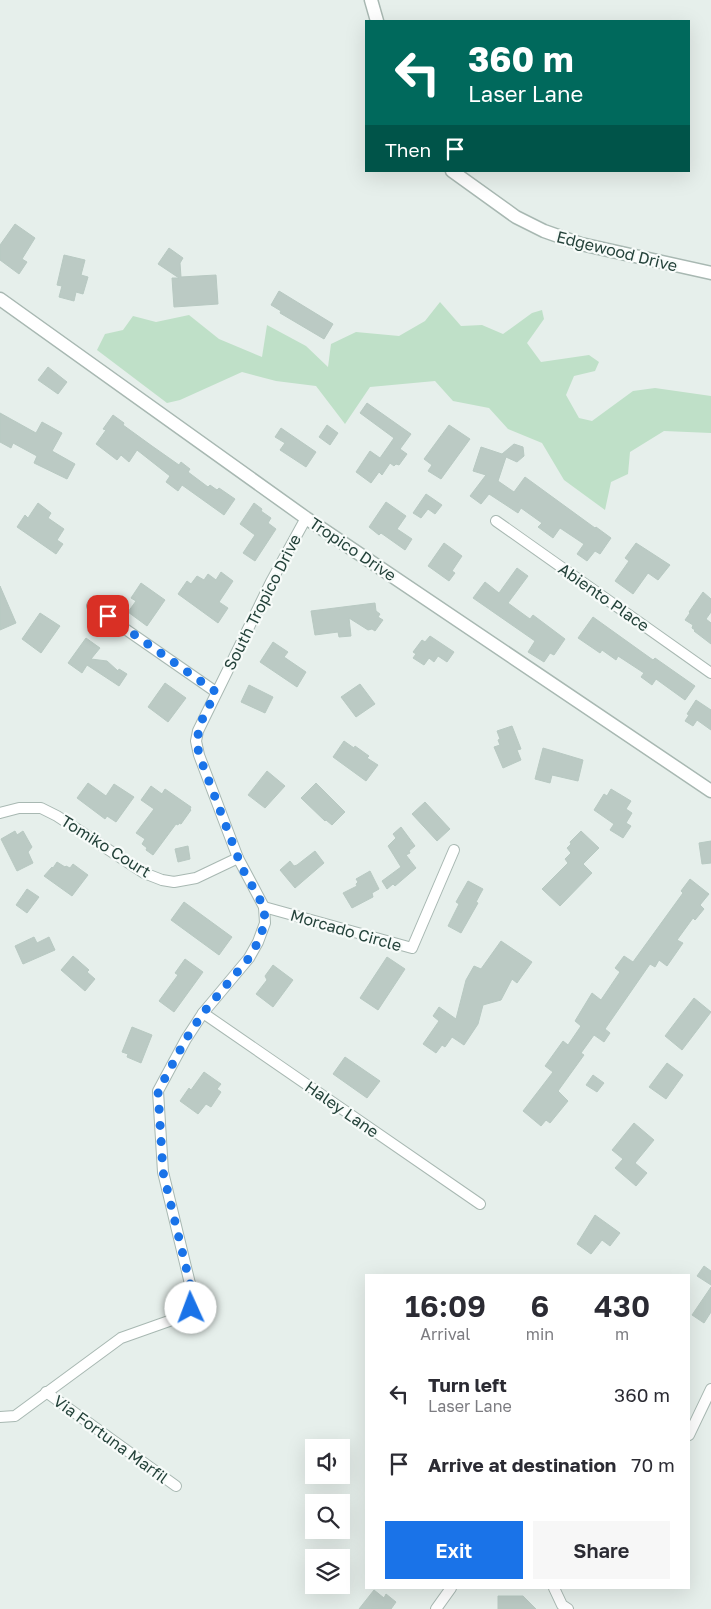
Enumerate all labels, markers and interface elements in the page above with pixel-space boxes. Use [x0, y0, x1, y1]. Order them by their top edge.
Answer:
text: 360 m [468, 38, 574, 80]
icon: left [385, 40, 450, 105]
text: Laser Lane [468, 80, 583, 107]
icon: arrive [441, 135, 469, 163]
text: Then [385, 138, 431, 161]
street label: Edgewood Drive [554, 226, 680, 276]
street label: Tropico Drive [306, 513, 400, 585]
street label: South Tropico Drive [219, 531, 305, 673]
street label: Abiento Place [555, 558, 653, 636]
pin [87, 595, 129, 637]
icon: arrive [94, 602, 122, 630]
street label: Tomiko Court [57, 811, 155, 881]
street label: Morcado Circle [288, 905, 404, 955]
street label: Haley Lane [301, 1076, 383, 1142]
position arrow [164, 1281, 216, 1333]
text: 16:09 [405, 1288, 486, 1324]
text: 6 [531, 1288, 549, 1324]
text: 430 [594, 1288, 650, 1324]
text: Arrival [420, 1324, 470, 1344]
text: min [526, 1324, 554, 1344]
text: m [615, 1324, 629, 1344]
text: Turn left [428, 1373, 507, 1396]
icon: left [385, 1380, 413, 1408]
text: 360 m [614, 1383, 670, 1406]
street label: Via Fortuna Marfil [50, 1391, 172, 1487]
text: Laser Lane [428, 1396, 512, 1416]
map controls [305, 1439, 350, 1594]
button: sound [305, 1439, 350, 1484]
icon: arrive [385, 1450, 413, 1478]
text: Arrive at destination [428, 1453, 616, 1476]
text: 70 m [631, 1453, 675, 1476]
button: search [305, 1494, 350, 1539]
button: Exit [385, 1521, 523, 1579]
button: Share [533, 1521, 670, 1579]
button: layers [305, 1549, 350, 1594]

